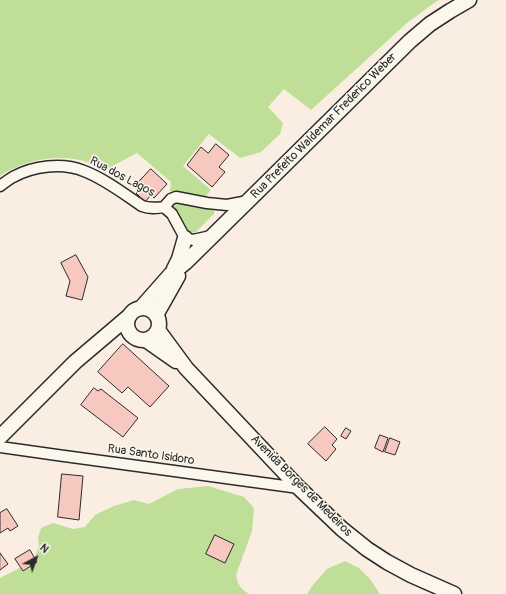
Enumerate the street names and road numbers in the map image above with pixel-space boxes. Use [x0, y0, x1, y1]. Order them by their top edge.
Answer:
street label: Rua Prefeito Waldemar Frederico Weber [248, 50, 400, 202]
street label: Rua dos Lagos [87, 154, 157, 200]
street label: Avenida Borges de Medeiros [247, 432, 355, 540]
street label: Rua Santo Isidoro [107, 442, 195, 468]

